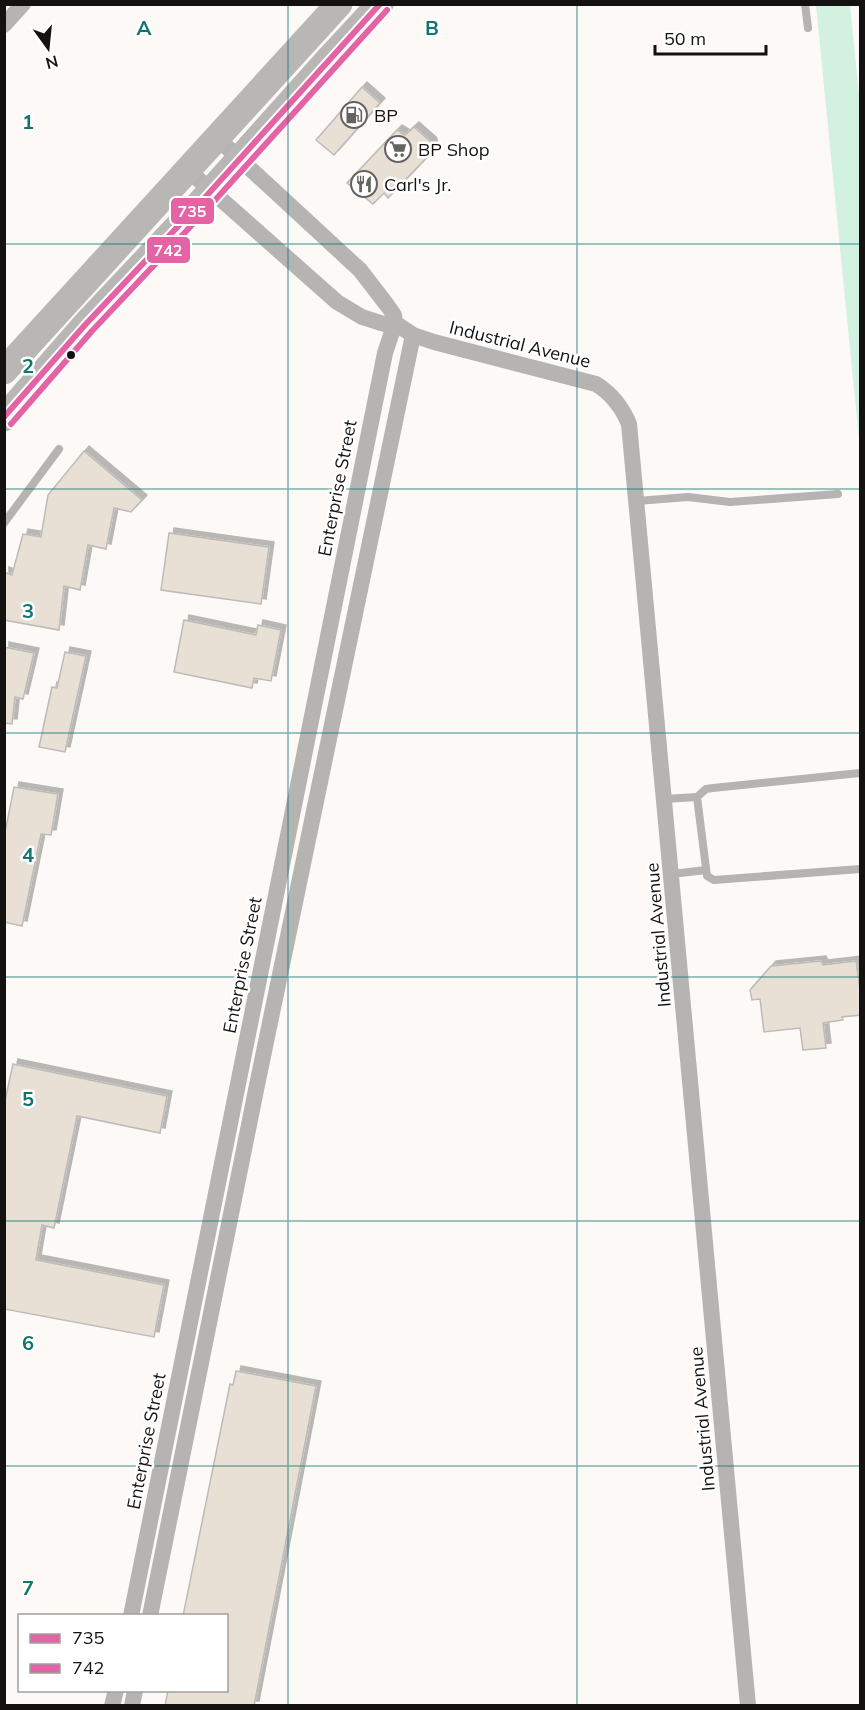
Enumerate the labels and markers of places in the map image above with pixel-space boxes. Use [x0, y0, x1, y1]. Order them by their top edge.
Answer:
fuel station icon: BP [339, 100, 369, 130]
place label: BP [374, 104, 398, 127]
supermarket icon: BP Shop [383, 134, 413, 164]
place label: BP Shop [418, 138, 490, 161]
restaurant icon: Carl's Jr. [349, 169, 379, 199]
place label: Carl's Jr. [384, 173, 451, 196]
unlabelled marker [65, 349, 77, 361]

